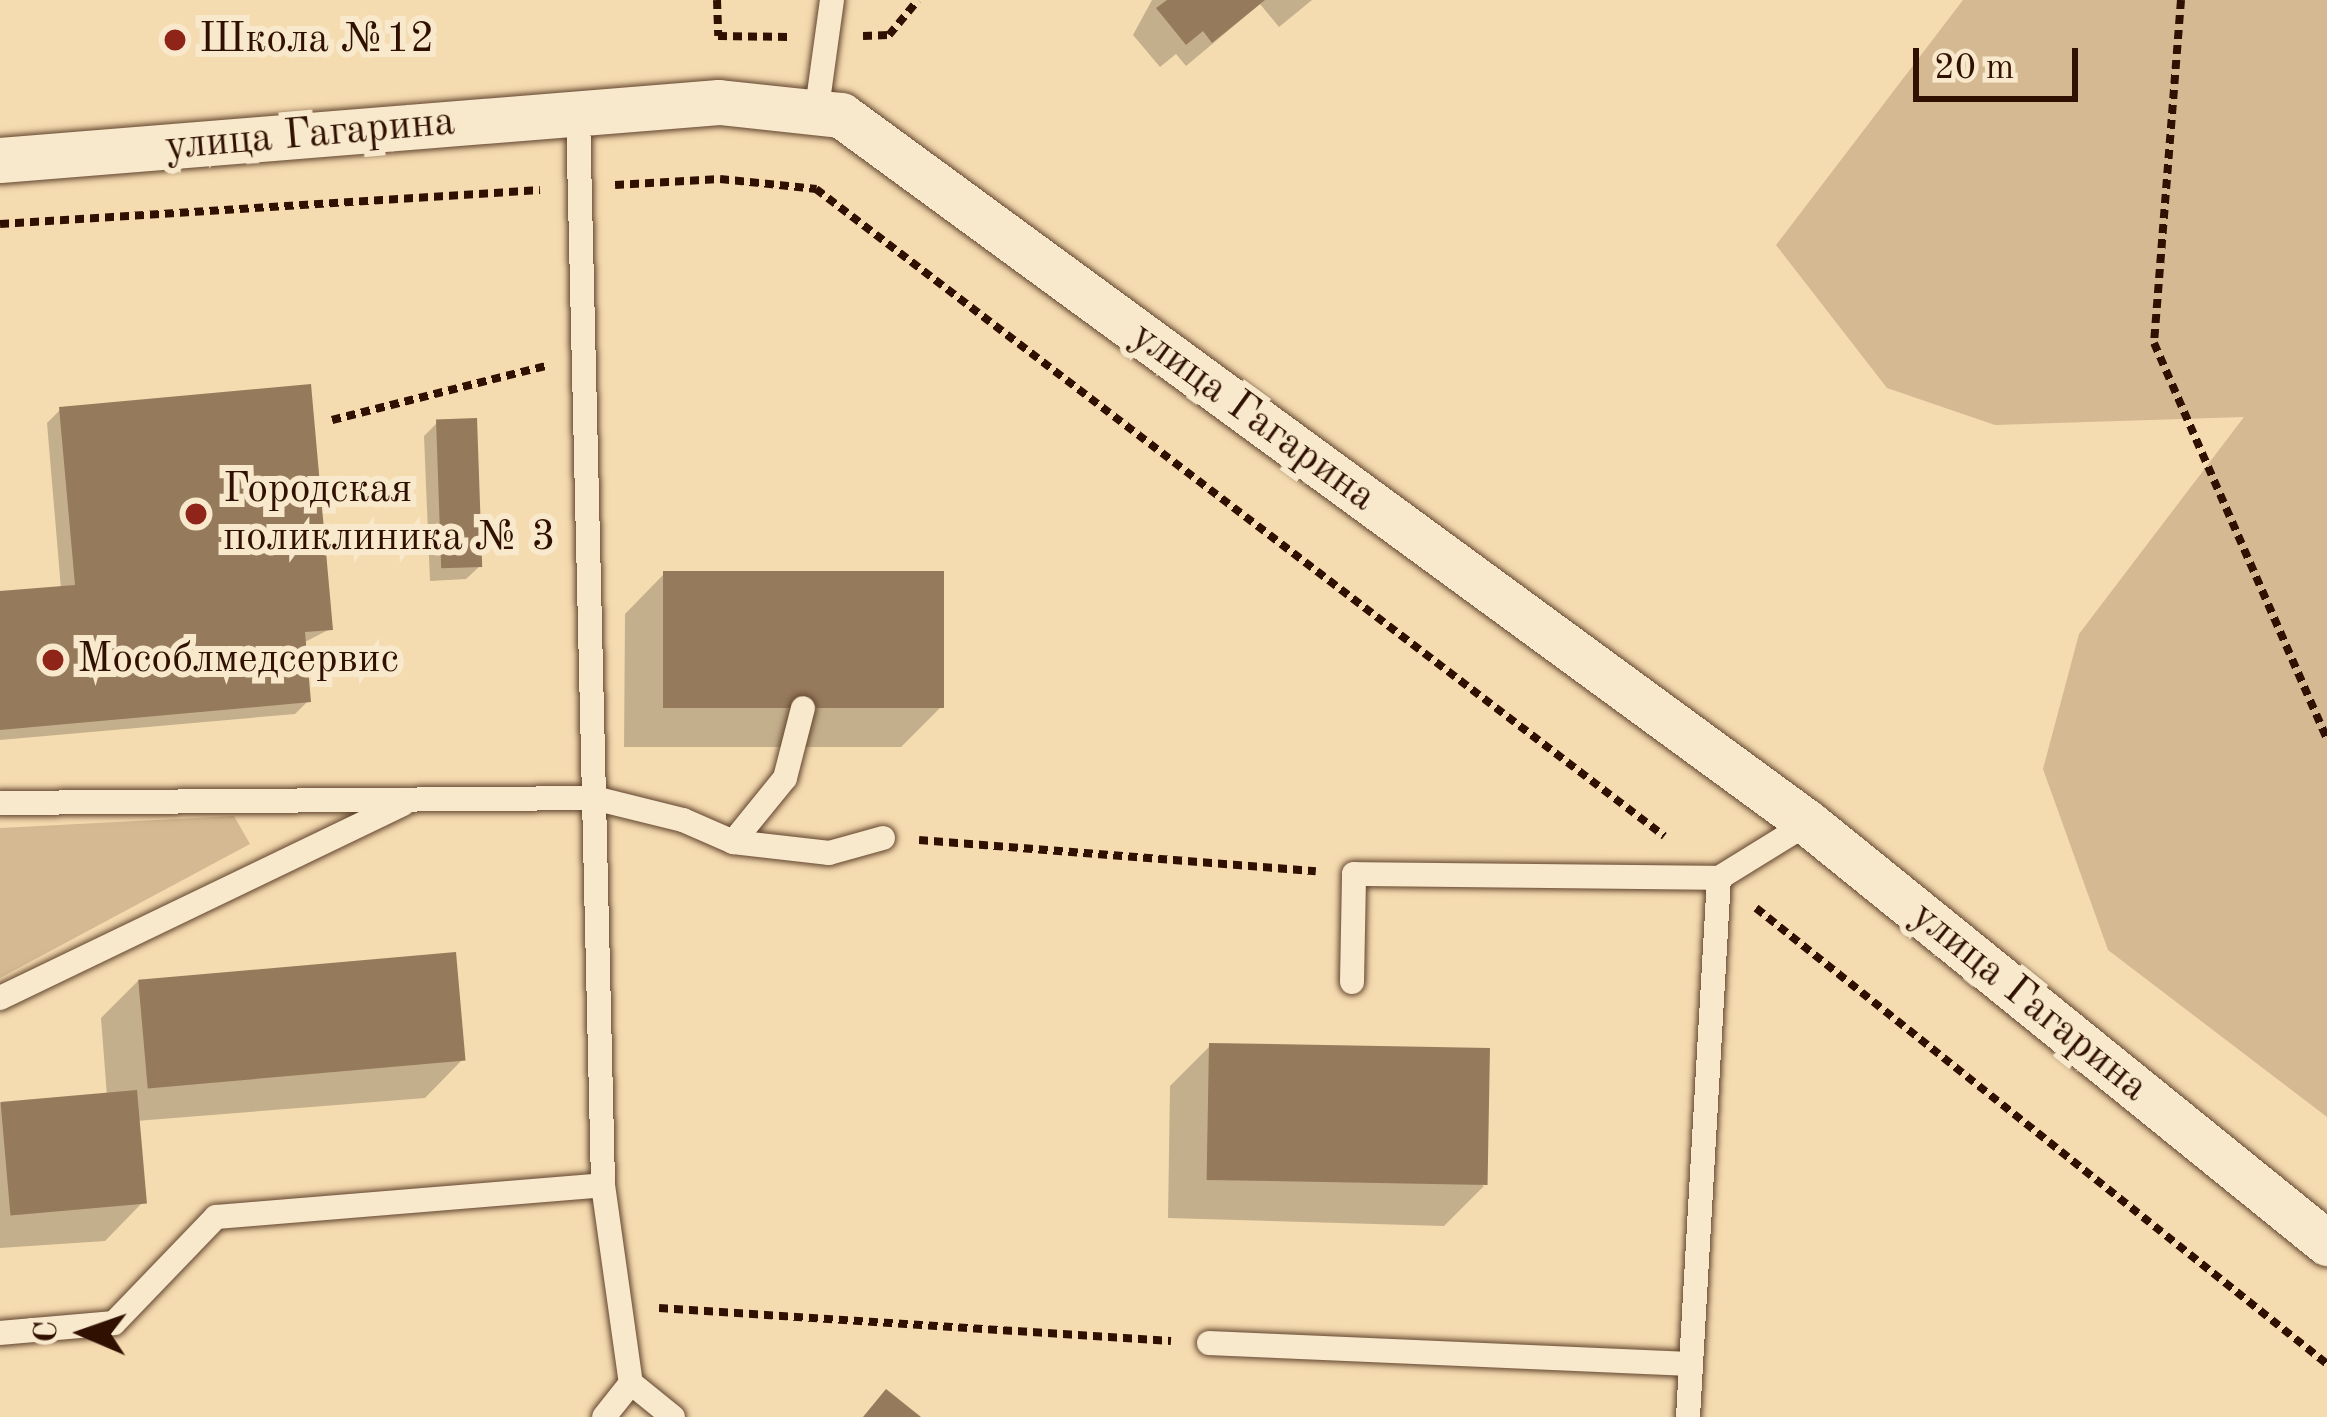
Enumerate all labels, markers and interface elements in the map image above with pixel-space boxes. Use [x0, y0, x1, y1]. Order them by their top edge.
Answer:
place label: Школа №12 [199, 15, 434, 65]
scale bar [1919, 24, 2084, 98]
marker: Школа №12 [162, 27, 188, 53]
text: 20 m [1934, 51, 2014, 87]
street label: улица Гагарина [163, 97, 457, 173]
street label: улица Гагарина [1121, 311, 1385, 523]
place label: Городская поликлиника № 3 [223, 465, 556, 564]
marker: Городская поликлиника № 3 [180, 498, 212, 530]
place label: Мособлмедсервис [77, 635, 399, 685]
marker: Мособлмедсервис [40, 647, 66, 673]
street label: улица Гагарина [1900, 891, 2158, 1113]
north arrow [24, 1273, 144, 1393]
text: С [31, 1320, 64, 1343]

